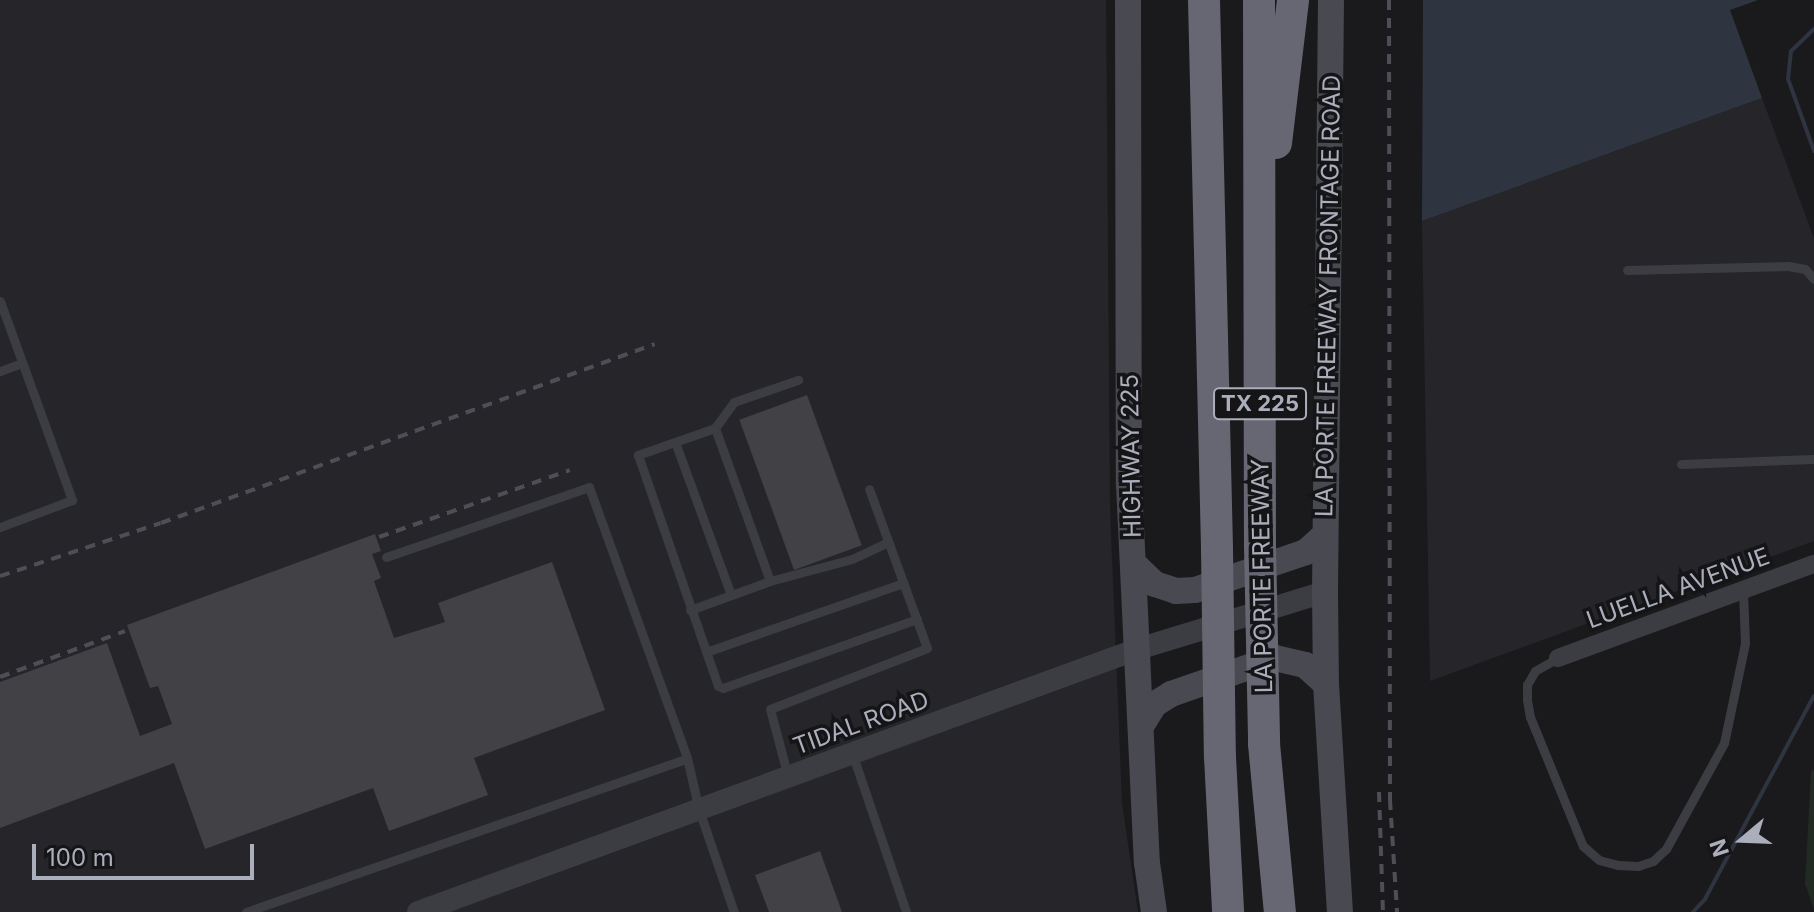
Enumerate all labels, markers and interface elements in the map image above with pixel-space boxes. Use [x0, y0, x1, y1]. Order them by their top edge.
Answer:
street label: LA PORTE FREEWAY FRONTAGE ROAD [1310, 75, 1346, 517]
street label: HIGHWAY 225 [1115, 374, 1147, 538]
road number: TX 225 [1212, 386, 1308, 422]
street label: LA PORTE FREEWAY [1246, 459, 1278, 693]
street label: LUELLA AVENUE [1583, 542, 1773, 634]
street label: TIDAL ROAD [789, 685, 933, 761]
north arrow [1702, 800, 1782, 880]
scale bar [36, 828, 258, 878]
text: N [1704, 836, 1734, 860]
text: 100 m [46, 843, 114, 872]

